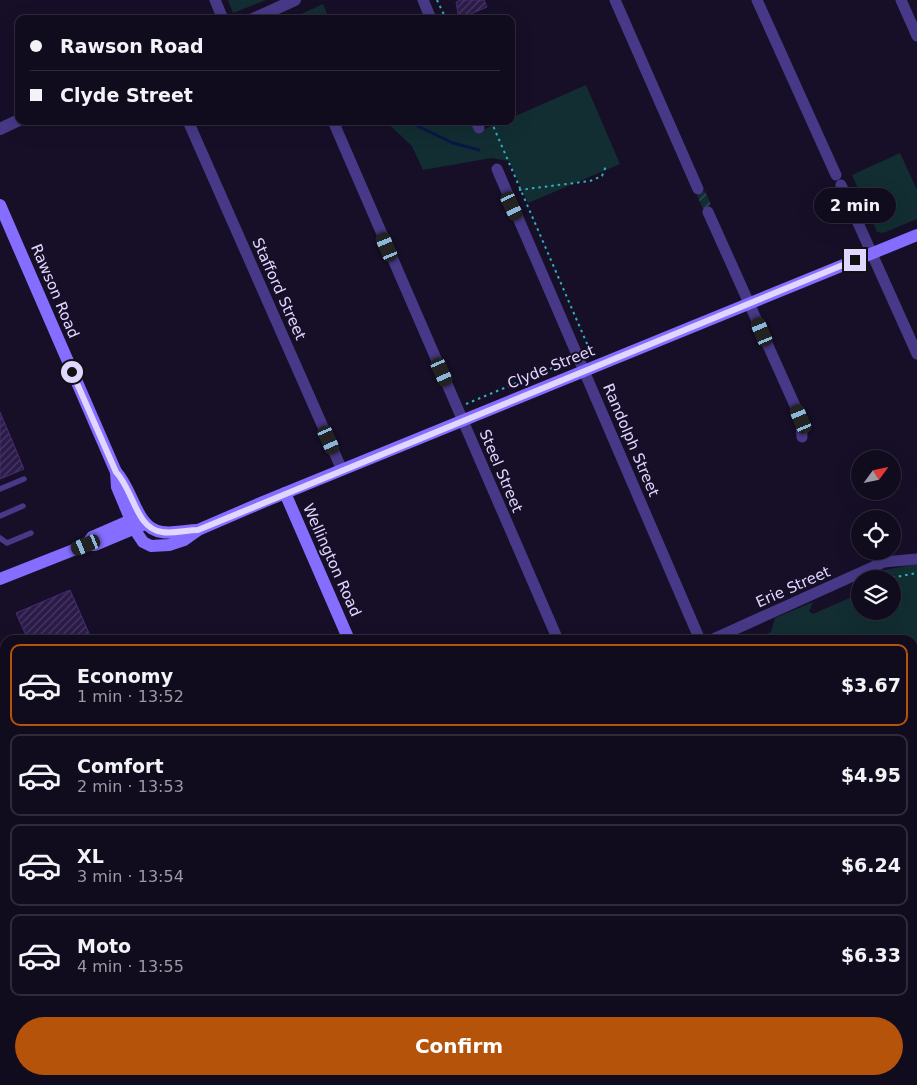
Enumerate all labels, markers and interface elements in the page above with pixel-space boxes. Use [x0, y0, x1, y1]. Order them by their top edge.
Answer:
text: Rawson Road [60, 35, 204, 57]
text: Clyde Street [60, 84, 193, 106]
callout: 2 min [814, 188, 896, 222]
car [498, 189, 525, 223]
text: 2 min [830, 196, 880, 215]
car [374, 230, 399, 264]
street label: Stafford Street [248, 235, 310, 343]
street label: Rawson Road [27, 241, 83, 341]
route end [844, 249, 866, 271]
car [749, 315, 774, 349]
street label: Clyde Street [505, 341, 597, 393]
car [429, 355, 454, 389]
route start [61, 361, 83, 383]
street label: Randolph Street [599, 381, 663, 499]
car [788, 402, 813, 436]
car [316, 423, 341, 457]
street label: Steel Street [475, 427, 527, 515]
north arrow [851, 450, 901, 500]
map controls [851, 450, 901, 620]
street label: Wellington Road [299, 501, 365, 619]
button: locate [851, 510, 901, 560]
car [69, 532, 102, 558]
street label: Erie Street [753, 563, 833, 611]
button: layers [851, 570, 901, 620]
icon: car [17, 663, 62, 708]
text: Economy [77, 665, 173, 687]
text: $3.67 [841, 674, 901, 696]
text: 1 min · 13:52 [77, 687, 184, 706]
icon: car [17, 753, 62, 798]
text: Comfort [77, 755, 164, 777]
text: $4.95 [841, 764, 901, 786]
text: 2 min · 13:53 [77, 777, 184, 796]
icon: car [17, 843, 62, 888]
text: XL [77, 845, 104, 867]
text: $6.24 [841, 854, 901, 876]
text: 3 min · 13:54 [77, 867, 184, 886]
icon: car [17, 933, 62, 978]
text: Moto [77, 935, 131, 957]
text: $6.33 [841, 944, 901, 966]
text: 4 min · 13:55 [77, 957, 184, 976]
button: Confirm [15, 1017, 903, 1075]

